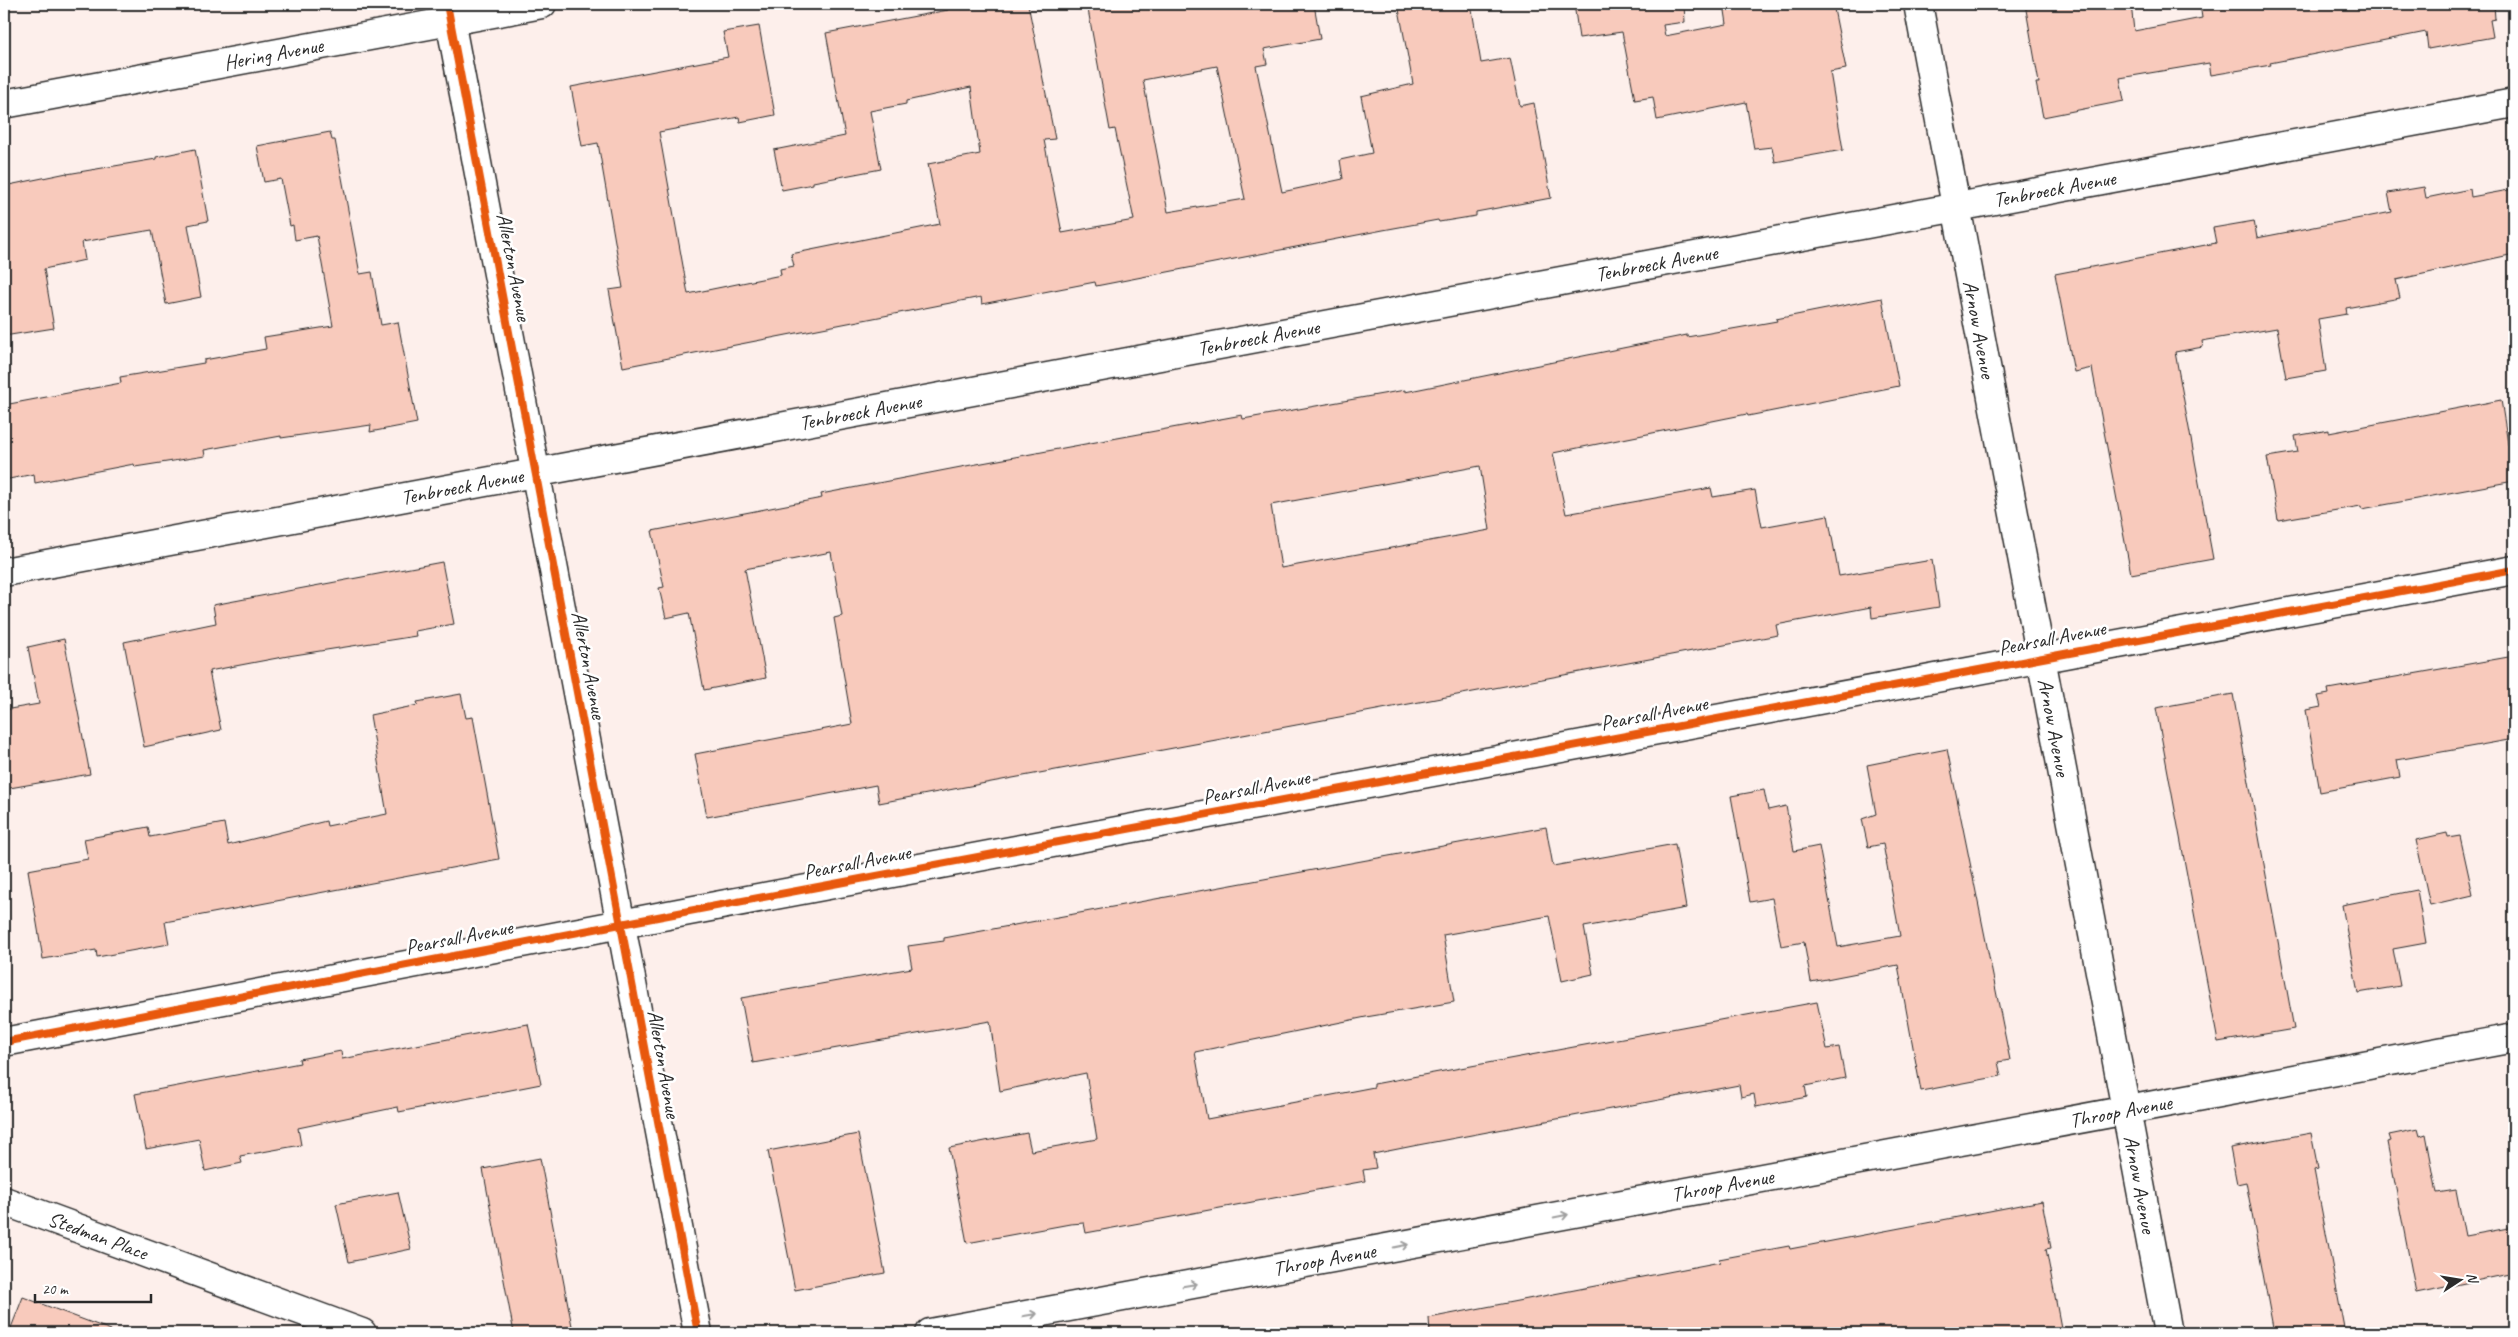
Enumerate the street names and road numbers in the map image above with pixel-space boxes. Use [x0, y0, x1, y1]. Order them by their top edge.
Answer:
street label: Hering Avenue [222, 32, 326, 76]
street label: Tenbroeck Avenue [1991, 165, 2119, 213]
street label: Allerton Avenue [491, 211, 537, 324]
street label: Tenbroeck Avenue [1593, 239, 1721, 287]
street label: Arnow Avenue [1957, 278, 2002, 383]
street label: Tenbroeck Avenue [1195, 313, 1323, 362]
street label: Tenbroeck Avenue [797, 388, 924, 436]
street label: Tenbroeck Avenue [399, 462, 526, 511]
street label: Allerton Avenue [566, 609, 612, 722]
street label: Pearsall Avenue [1996, 615, 2109, 661]
street label: Arnow Avenue [2032, 676, 2076, 781]
street label: Pearsall Avenue [1598, 690, 1711, 736]
street label: Pearsall Avenue [1200, 764, 1313, 810]
street label: Pearsall Avenue [801, 839, 914, 885]
street label: Pearsall Avenue [403, 914, 516, 960]
street label: Allerton Avenue [642, 1008, 686, 1121]
street label: Throop Avenue [2067, 1089, 2175, 1134]
street label: Arnow Avenue [2118, 1133, 2162, 1238]
street label: Throop Avenue [1669, 1163, 1777, 1208]
street label: Stedman Place [45, 1205, 153, 1267]
street label: Throop Avenue [1271, 1237, 1379, 1282]

